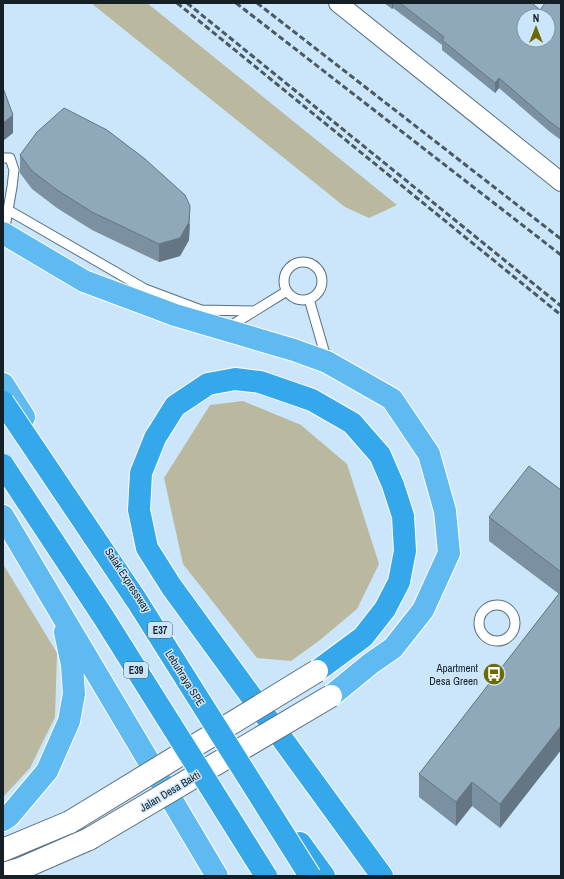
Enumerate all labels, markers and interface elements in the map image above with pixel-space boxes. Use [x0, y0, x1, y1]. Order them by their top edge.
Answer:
north arrow [516, 8, 556, 48]
text: N [533, 11, 539, 25]
street label: Salak Expressway [102, 545, 154, 615]
road number: E37 [148, 622, 172, 638]
street label: Lebuhraya SPE [162, 647, 208, 709]
place label: Apartment Desa Green [429, 661, 478, 688]
bus stop icon: Apartment Desa Green [481, 661, 507, 687]
road number: E39 [124, 662, 148, 678]
street label: Jalan Desa Bakti [137, 767, 203, 815]

